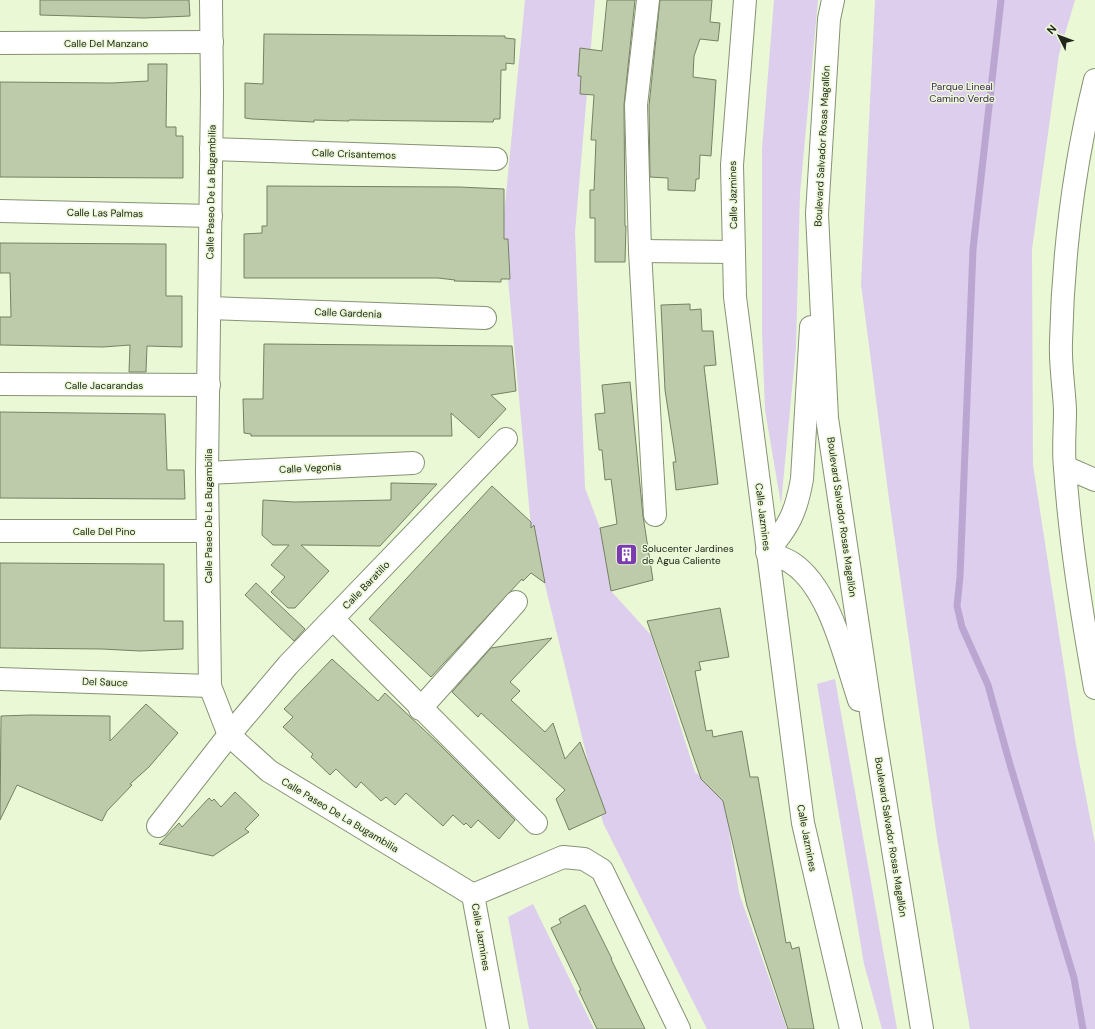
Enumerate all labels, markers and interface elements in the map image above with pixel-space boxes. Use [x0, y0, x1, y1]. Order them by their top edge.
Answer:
north arrow [1039, 16, 1079, 56]
text: N [1044, 22, 1059, 37]
street label: Calle Del Manzano [64, 37, 148, 50]
street label: Boulevard Salvador Rosas Magallón [811, 65, 833, 227]
park label: Parque Lineal Camino Verde [929, 80, 995, 105]
street label: Calle Paseo De La Bugambilia [203, 125, 219, 259]
street label: Calle Crisantemos [312, 146, 396, 162]
street label: Calle Jazmines [726, 161, 740, 229]
street label: Calle Las Palmas [67, 206, 143, 220]
street label: Calle Gardenia [314, 305, 382, 321]
street label: Calle Jacarandas [65, 379, 143, 392]
street label: Boulevard Salvador Rosas Magallón [824, 436, 860, 598]
street label: Calle Paseo De La Bugambilia [202, 449, 215, 583]
street label: Calle Vegonia [279, 460, 341, 476]
street label: Calle Jazmines [752, 482, 774, 552]
street label: Calle Del Pino [73, 525, 135, 538]
building icon: Solucenter Jardines de Agua Caliente [614, 541, 640, 567]
place label: Solucenter Jardines de Agua Caliente [642, 542, 734, 567]
street label: Calle Baratillo [340, 558, 392, 612]
street label: Del Sauce [82, 675, 128, 689]
street label: Boulevard Salvador Rosas Magallón [872, 756, 910, 918]
street label: Calle Paseo De La Bugambilia [279, 775, 401, 855]
street label: Calle Jazmines [794, 803, 820, 873]
street label: Calle Jazmines [469, 902, 493, 972]

